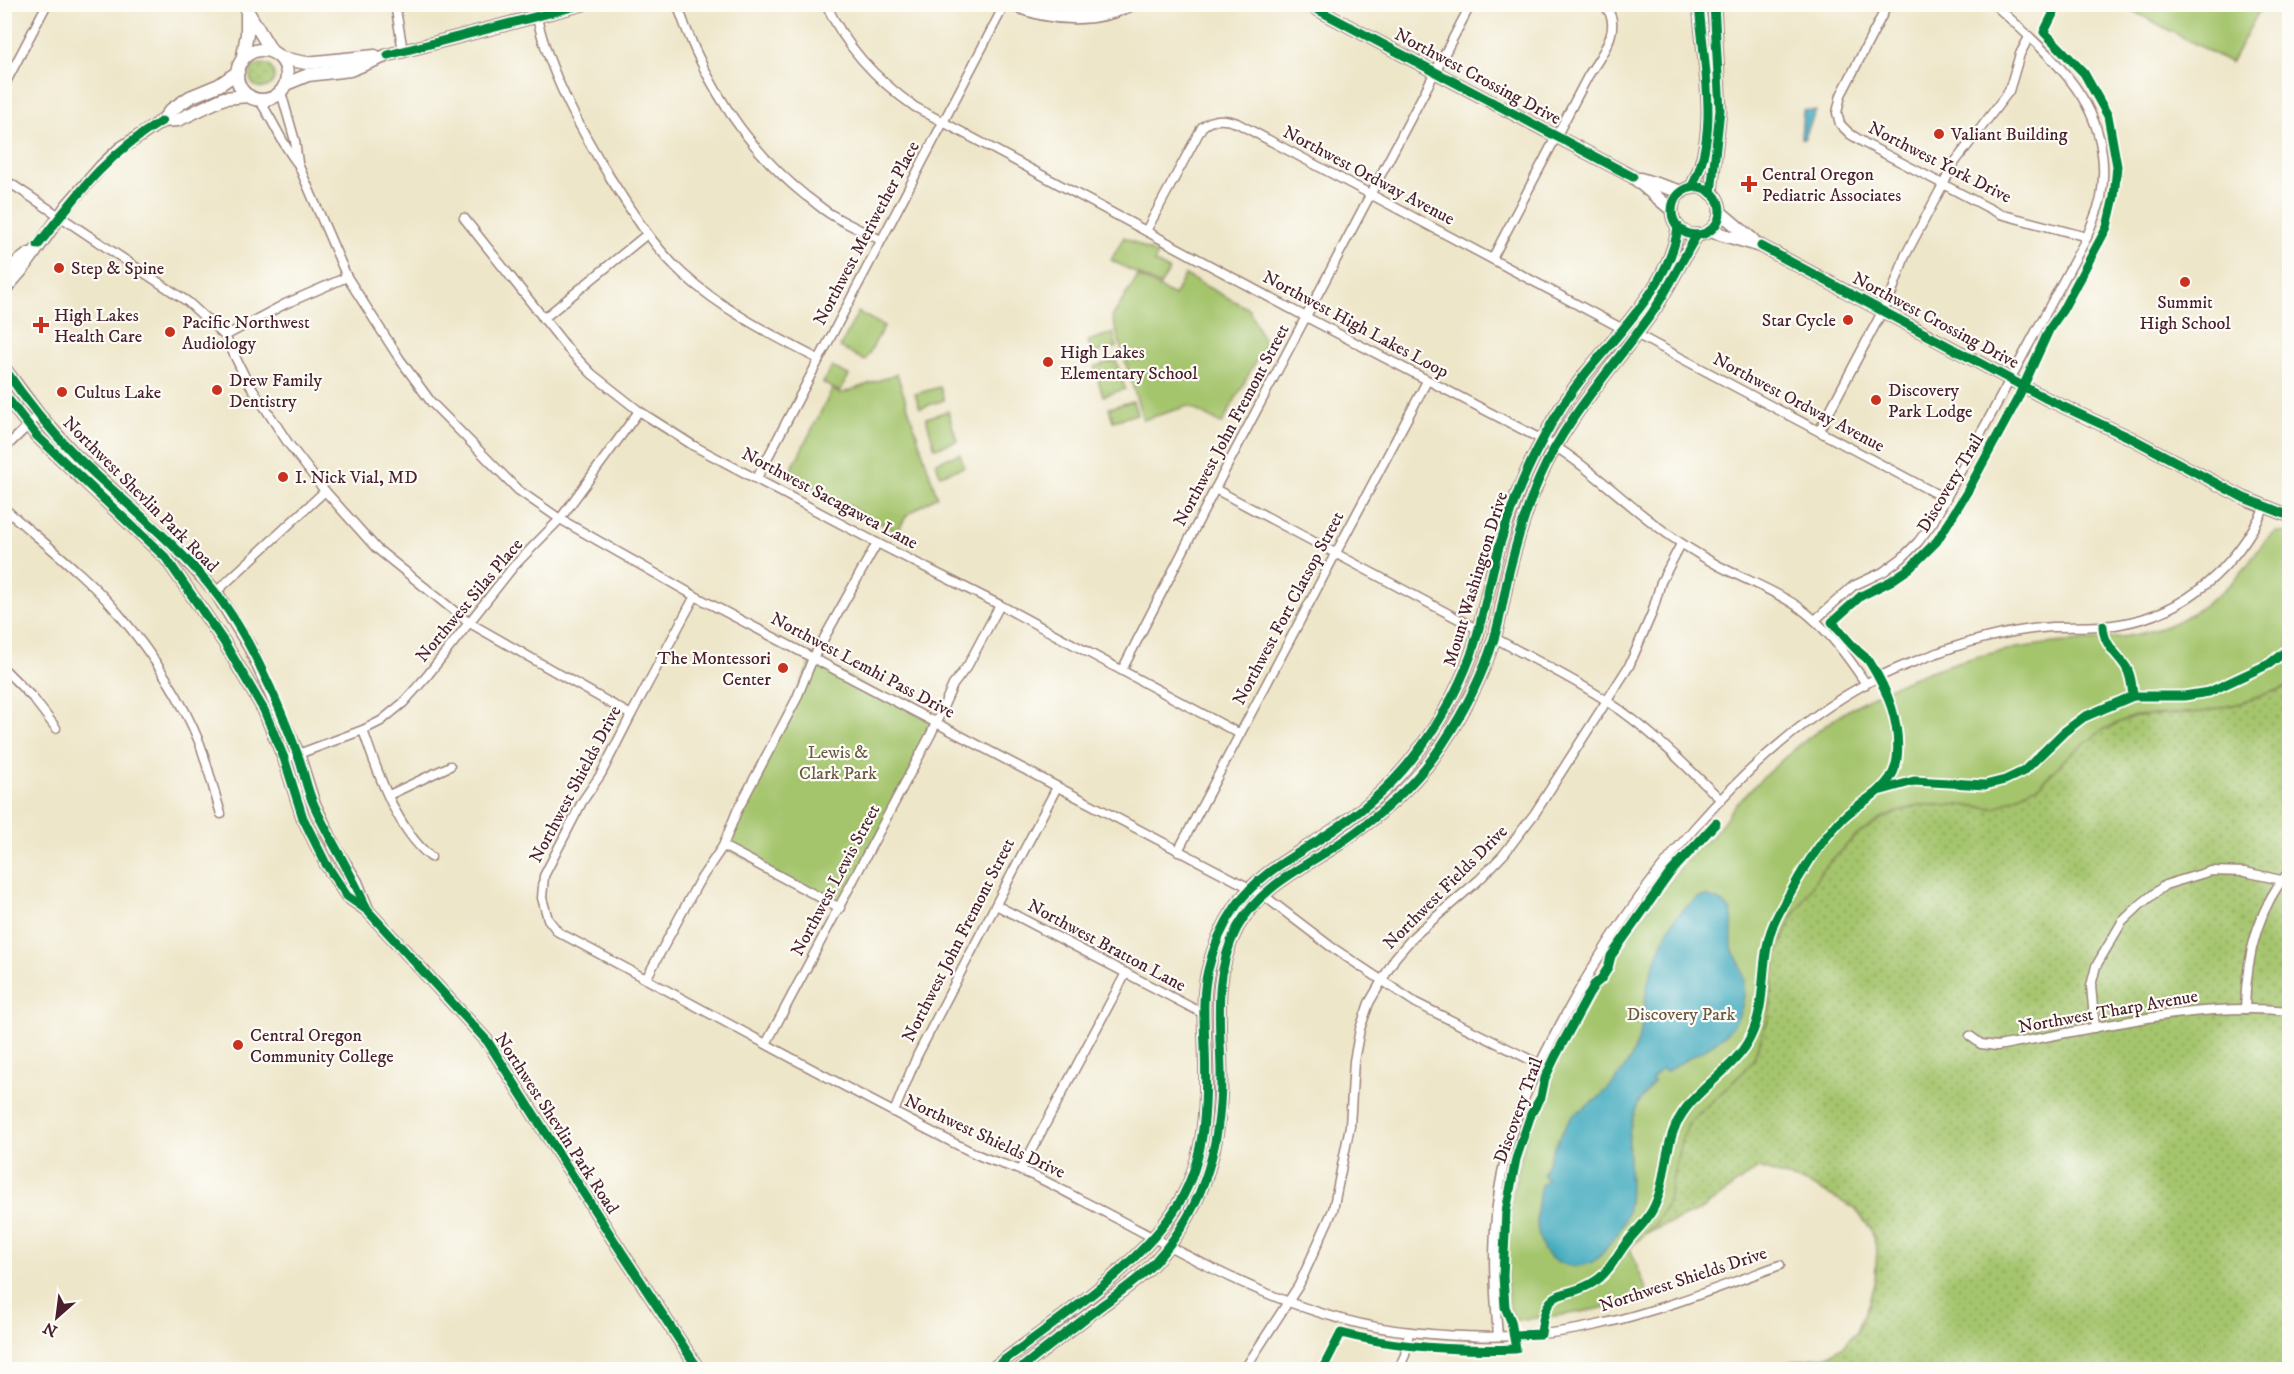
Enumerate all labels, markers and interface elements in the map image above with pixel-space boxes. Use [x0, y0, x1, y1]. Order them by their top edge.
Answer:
street label: Northwest Crossing Drive [1390, 24, 1565, 130]
street label: Northwest York Drive [1864, 117, 2015, 209]
street label: Northwest Ordway Avenue [1279, 121, 1458, 230]
place label: Valiant Building [1950, 124, 2068, 146]
marker: Valiant Building [1932, 127, 1946, 141]
street label: Northwest Meriwether Place [809, 138, 925, 329]
place label: Central Oregon Pediatric Associates [1762, 164, 1901, 207]
marker: Central Oregon Pediatric Associates [1740, 175, 1758, 193]
place label: Step & Spine [71, 258, 164, 280]
marker: Step & Spine [52, 261, 66, 275]
street label: Northwest High Lakes Loop [1259, 266, 1452, 383]
street label: Northwest Crossing Drive [1848, 268, 2023, 374]
marker: Summit High School [2178, 275, 2192, 289]
place label: Summit High School [2139, 292, 2231, 335]
place label: High Lakes Health Care [54, 305, 142, 348]
place label: Star Cycle [1762, 310, 1836, 332]
place label: Pacific Northwest Audiology [182, 312, 310, 355]
marker: Star Cycle [1841, 313, 1855, 327]
marker: High Lakes Health Care [32, 316, 50, 334]
street label: Northwest John Fremont Street [1169, 320, 1295, 530]
marker: Pacific Northwest Audiology [163, 325, 177, 339]
place label: High Lakes Elementary School [1060, 342, 1198, 385]
street label: Northwest Ordway Avenue [1709, 348, 1888, 457]
marker: High Lakes Elementary School [1041, 355, 1055, 369]
place label: Drew Family Dentistry [229, 370, 322, 413]
place label: Discovery Park Lodge [1888, 380, 1972, 423]
place label: Cultus Lake [74, 382, 161, 404]
marker: Drew Family Dentistry [210, 383, 224, 397]
marker: Cultus Lake [55, 385, 69, 399]
marker: Discovery Park Lodge [1869, 393, 1883, 407]
street label: Northwest Shevlin Park Road [58, 412, 223, 577]
street label: Discovery Trail [1913, 430, 1989, 537]
street label: Northwest Sacagawea Lane [738, 443, 921, 555]
place label: I. Nick Vial, MD [295, 467, 418, 489]
marker: I. Nick Vial, MD [276, 470, 290, 484]
street label: Mount Washington Drive [1439, 489, 1513, 669]
street label: Northwest Fort Clatsop Street [1228, 508, 1349, 709]
street label: Northwest Silas Place [411, 534, 528, 667]
street label: Northwest Lemhi Pass Drive [767, 608, 958, 724]
place label: The Montessori Center [657, 648, 771, 691]
marker: The Montessori Center [776, 661, 790, 675]
street label: Northwest Shields Drive [525, 702, 627, 867]
park label: Lewis & Clark Park [799, 742, 877, 785]
street label: Northwest Lewis Street [787, 801, 885, 960]
street label: Northwest Fields Drive [1379, 821, 1513, 955]
street label: Northwest John Fremont Street [898, 835, 1020, 1046]
street label: Northwest Bratton Lane [1024, 895, 1189, 997]
street label: Northwest Tharp Avenue [2017, 985, 2200, 1039]
park label: Discovery Park [1627, 1004, 1735, 1026]
place label: Central Oregon Community College [250, 1025, 394, 1068]
street label: Northwest Shevlin Park Road [489, 1029, 623, 1218]
marker: Central Oregon Community College [231, 1038, 245, 1052]
street label: Discovery Trail [1490, 1054, 1548, 1166]
street label: Northwest Shields Drive [901, 1090, 1068, 1184]
street label: Northwest Shields Drive [1597, 1242, 1770, 1317]
north arrow [27, 1287, 87, 1347]
text: N [40, 1317, 61, 1341]

